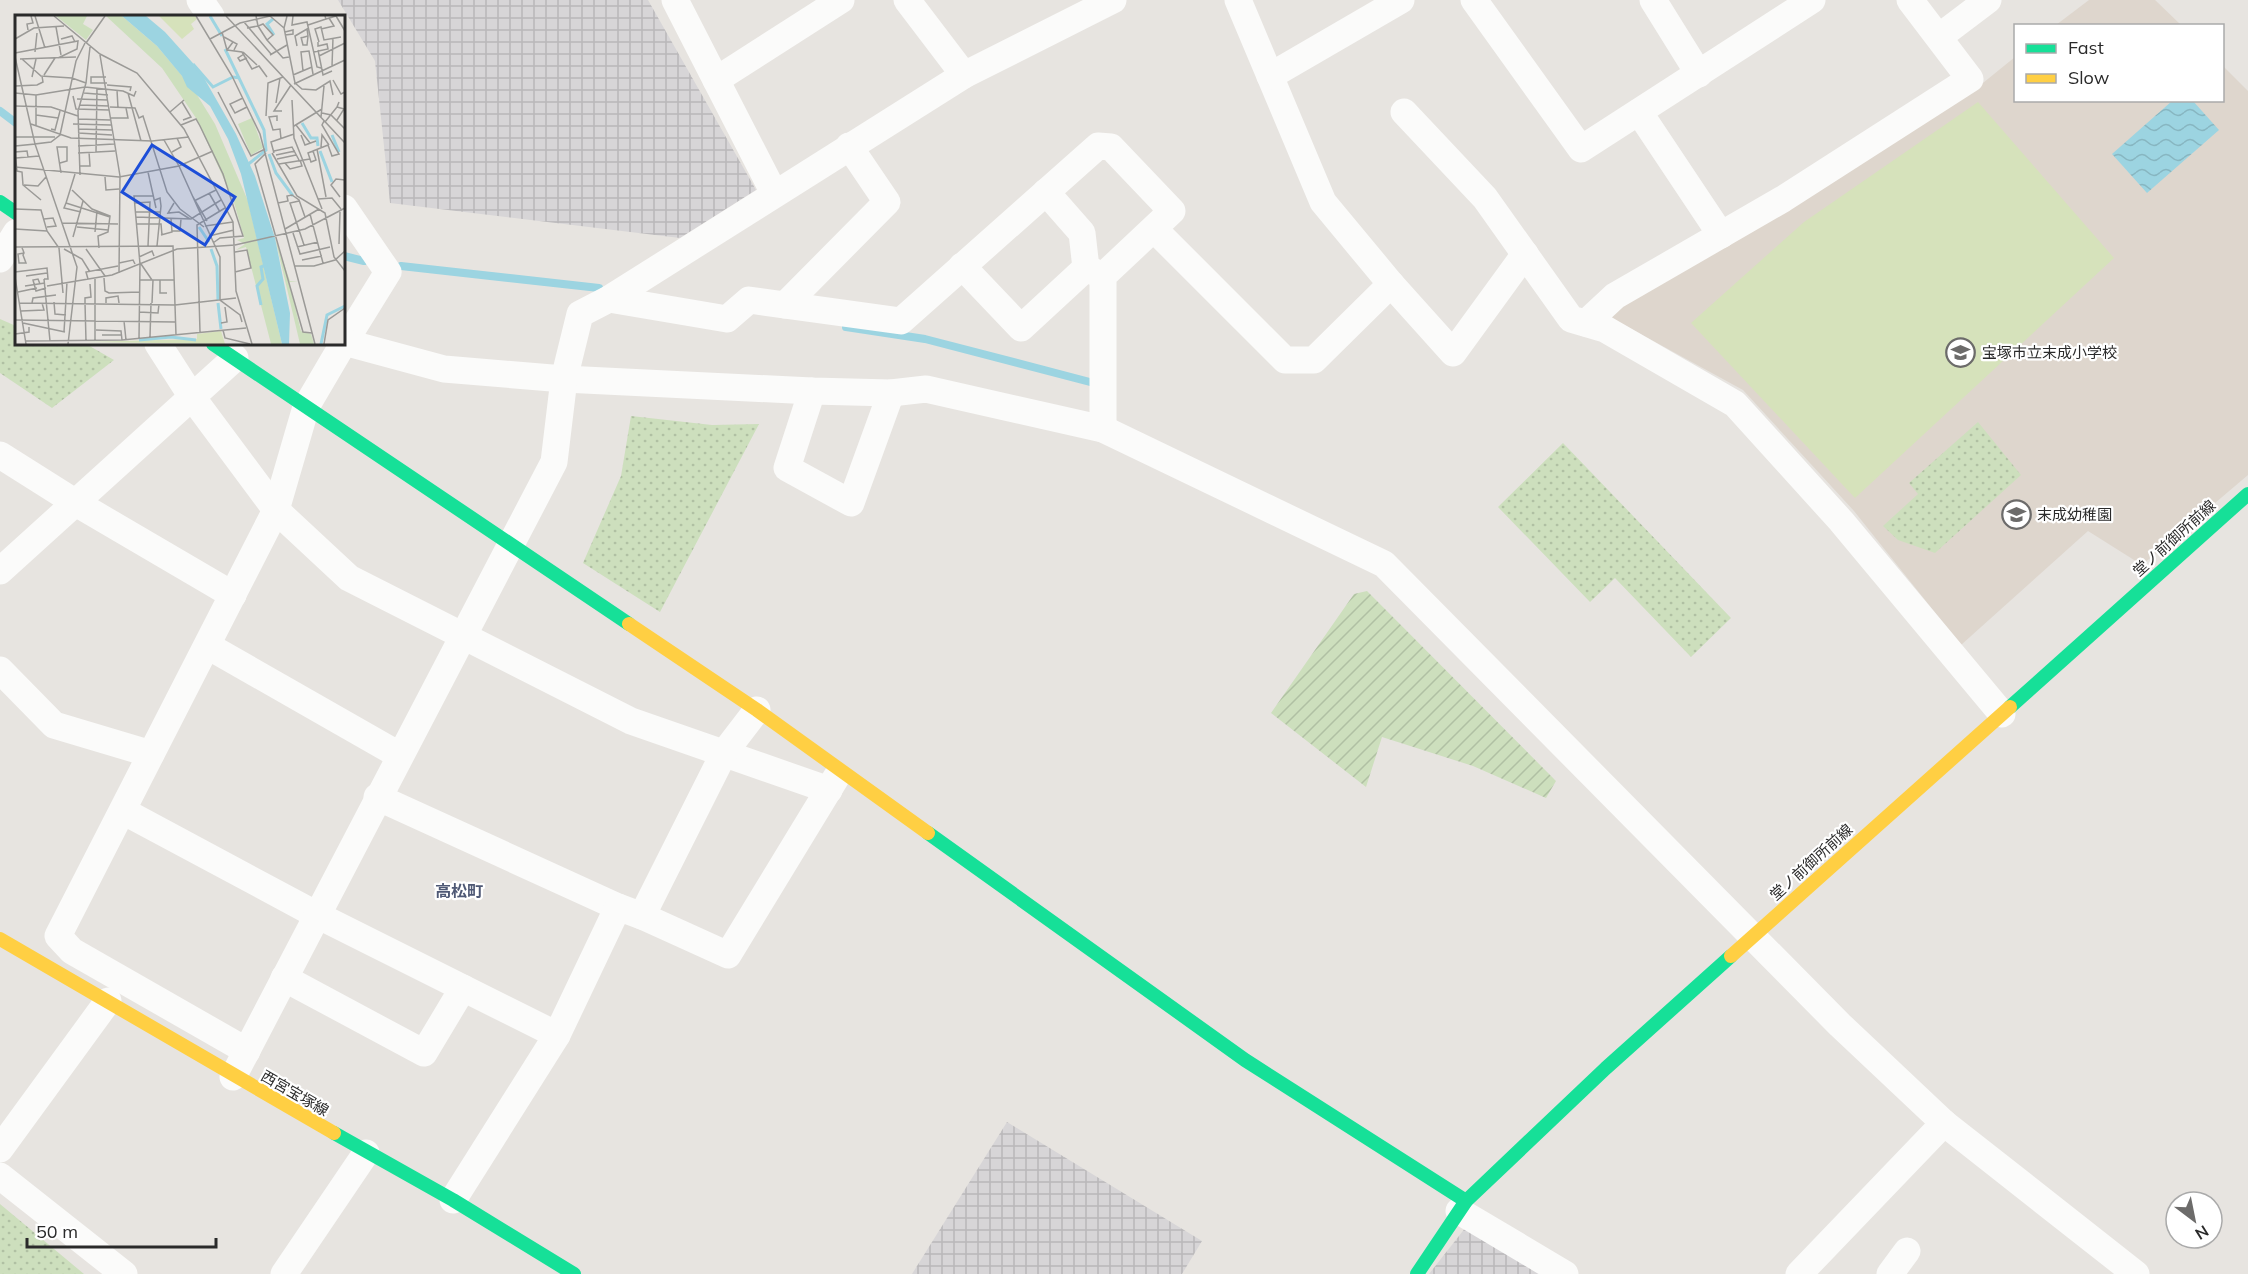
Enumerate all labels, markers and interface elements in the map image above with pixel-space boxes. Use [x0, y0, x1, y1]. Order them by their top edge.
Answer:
inset map [15, 15, 345, 345]
legend [2014, 24, 2224, 102]
text: Fast [2068, 36, 2104, 59]
text: Slow [2068, 66, 2110, 89]
school or university icon: 宝塚市立末成小学校 [1945, 336, 1977, 368]
place label: 宝塚市立末成小学校 [1982, 343, 2117, 362]
street label: 堂ノ前御所前線 [2129, 496, 2219, 580]
school or university icon: 末成幼稚園 [2000, 498, 2032, 530]
place label: 末成幼稚園 [2037, 505, 2112, 524]
street label: 堂ノ前御所前線 [1766, 820, 1856, 904]
district label: 高松町 [435, 881, 483, 901]
street label: 西宮宝塚線 [258, 1066, 332, 1120]
north arrow [2164, 1190, 2224, 1250]
scale bar [27, 1211, 216, 1249]
text: 50 m [36, 1220, 78, 1243]
text: N [2192, 1221, 2212, 1244]

